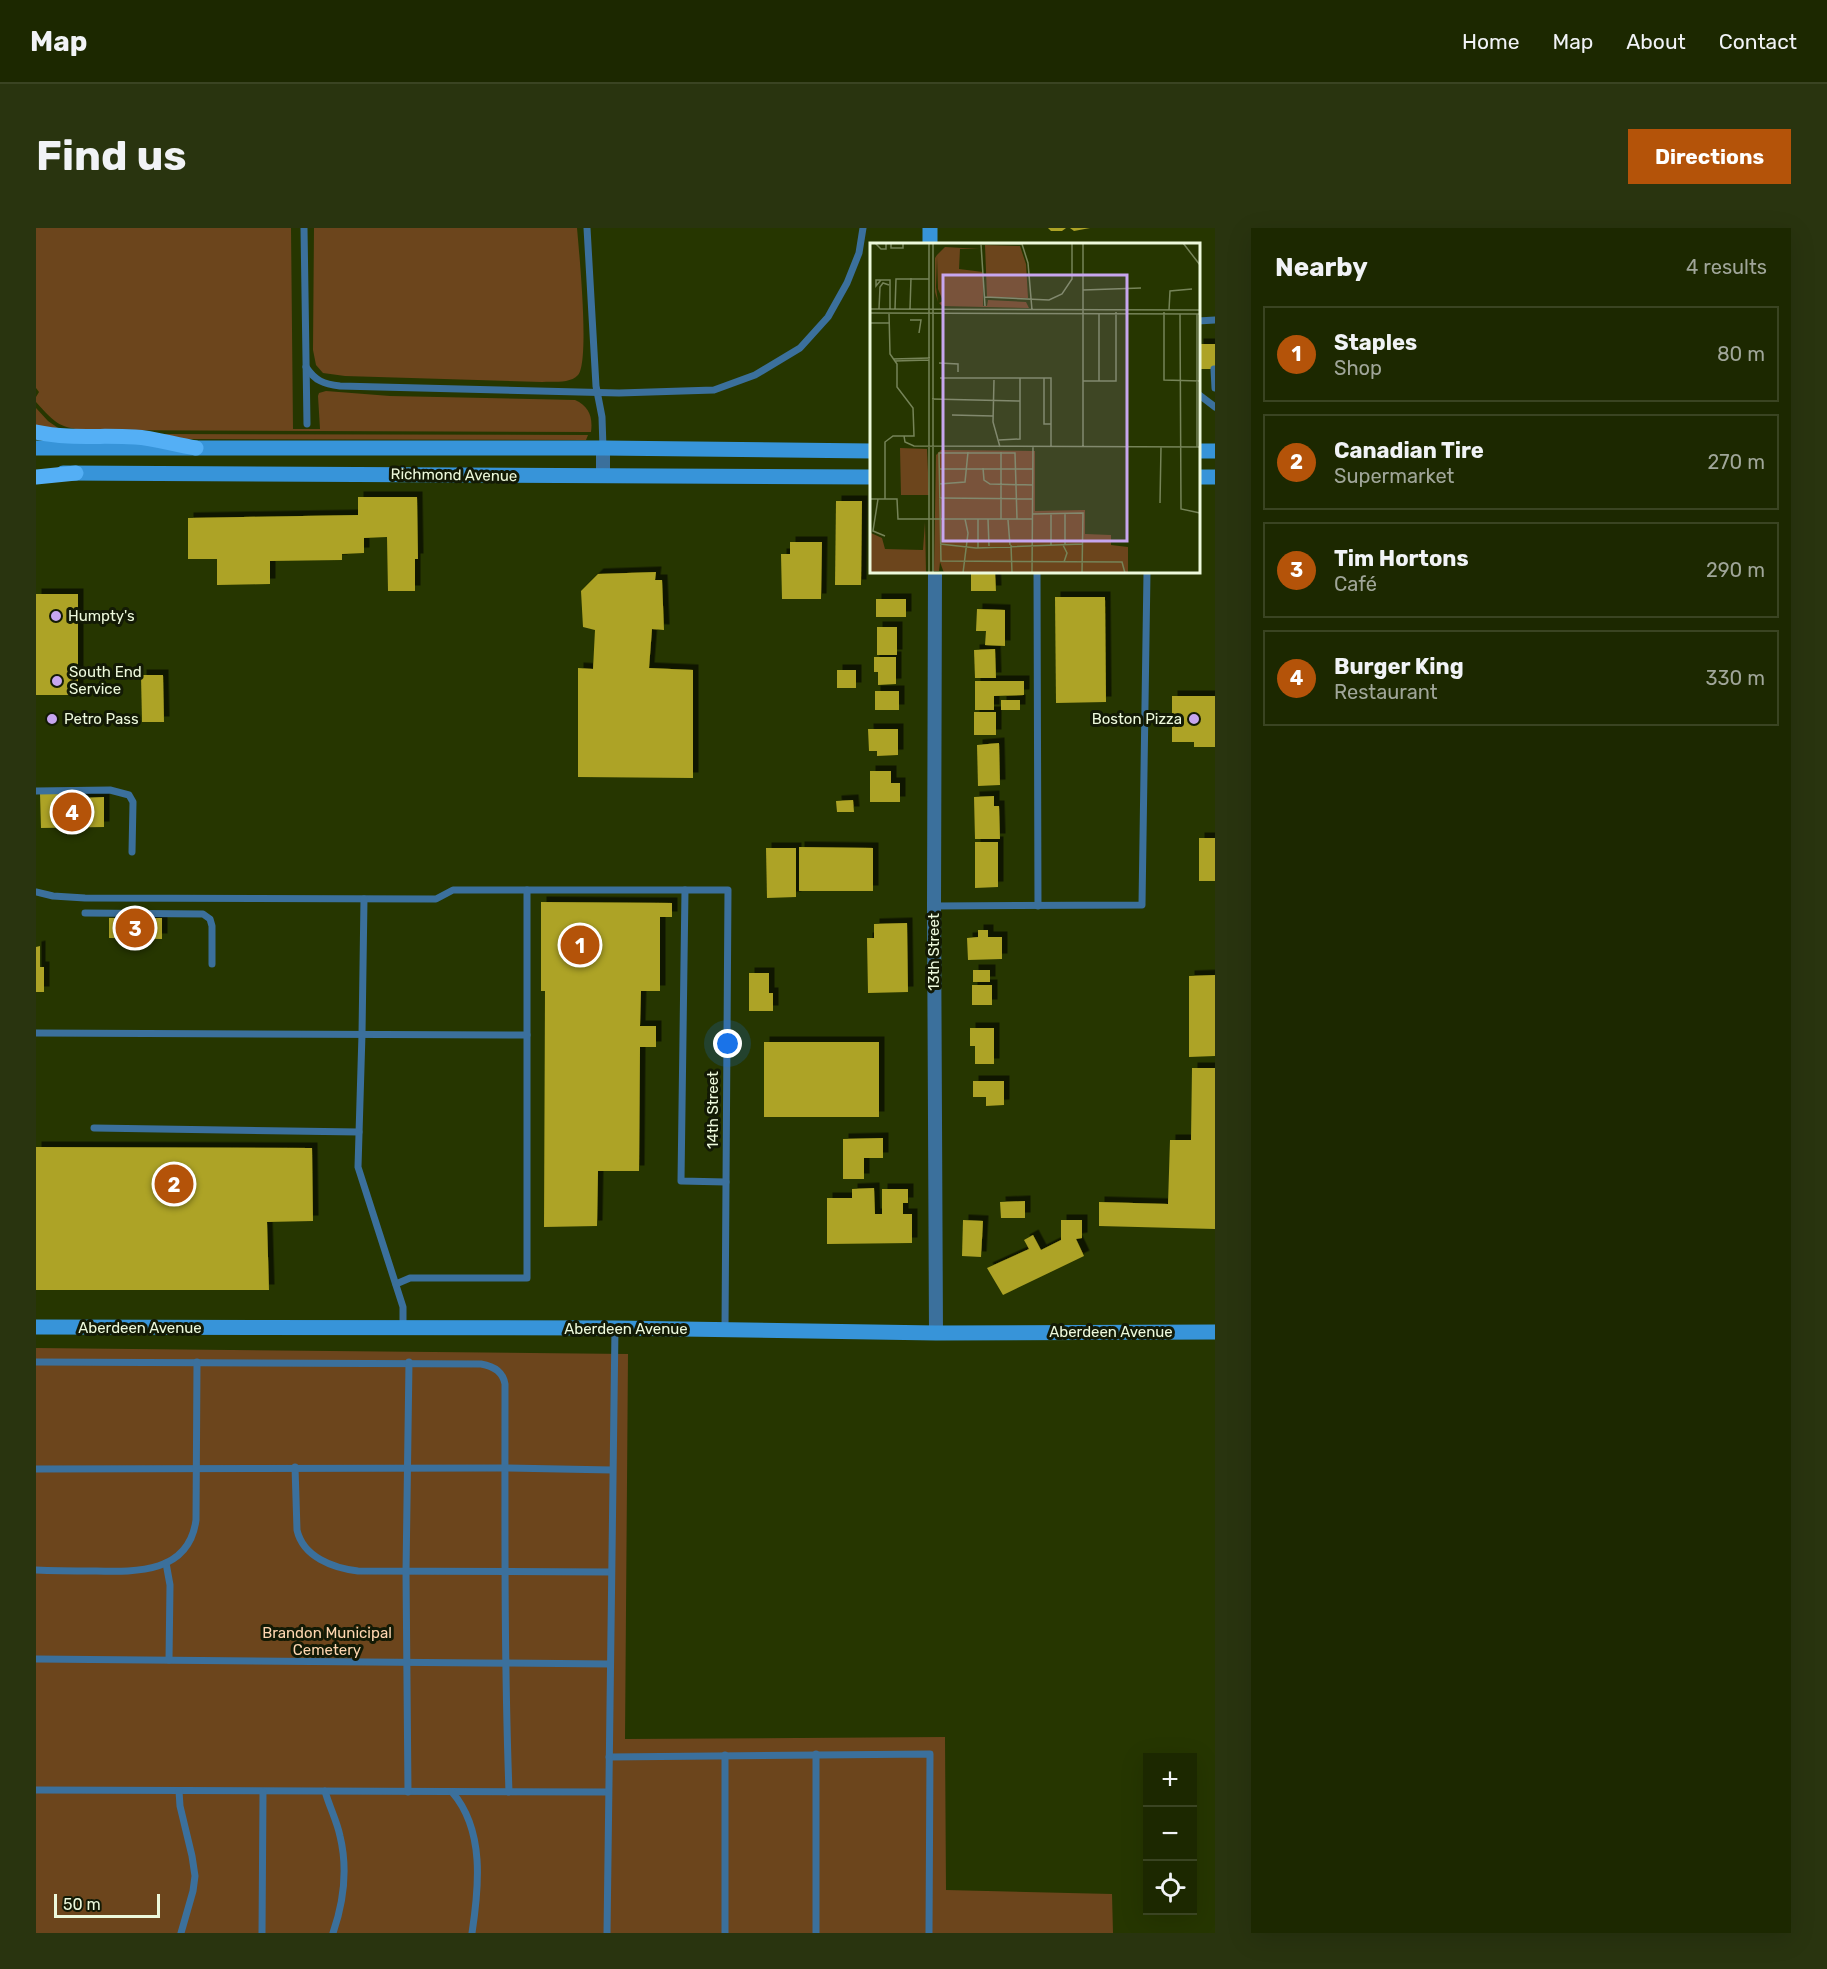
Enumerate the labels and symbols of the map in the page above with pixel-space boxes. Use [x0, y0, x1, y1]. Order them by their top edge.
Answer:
inset map [870, 243, 1200, 573]
street label: Richmond Avenue [391, 465, 517, 485]
place label: Humpty's [68, 607, 135, 625]
marker: Humpty's [49, 609, 63, 623]
place label: South End Service [69, 663, 142, 698]
marker: South End Service [50, 674, 64, 688]
place label: Petro Pass [64, 710, 139, 728]
place label: Boston Pizza [1092, 710, 1182, 728]
marker: Petro Pass [45, 712, 59, 726]
marker: Boston Pizza [1187, 712, 1201, 726]
pin: 4 [52, 790, 92, 834]
pin: 3 [116, 906, 154, 950]
street label: 13th Street [925, 913, 943, 991]
pin: 1 [560, 922, 600, 968]
your location [713, 1029, 742, 1058]
street label: 14th Street [704, 1071, 722, 1149]
pin: 2 [154, 1162, 194, 1206]
street label: Aberdeen Avenue [78, 1319, 202, 1337]
street label: Aberdeen Avenue [564, 1320, 688, 1338]
street label: Aberdeen Avenue [1049, 1323, 1173, 1341]
park label: Brandon Municipal Cemetery [262, 1624, 392, 1659]
scale bar [54, 1891, 160, 1918]

